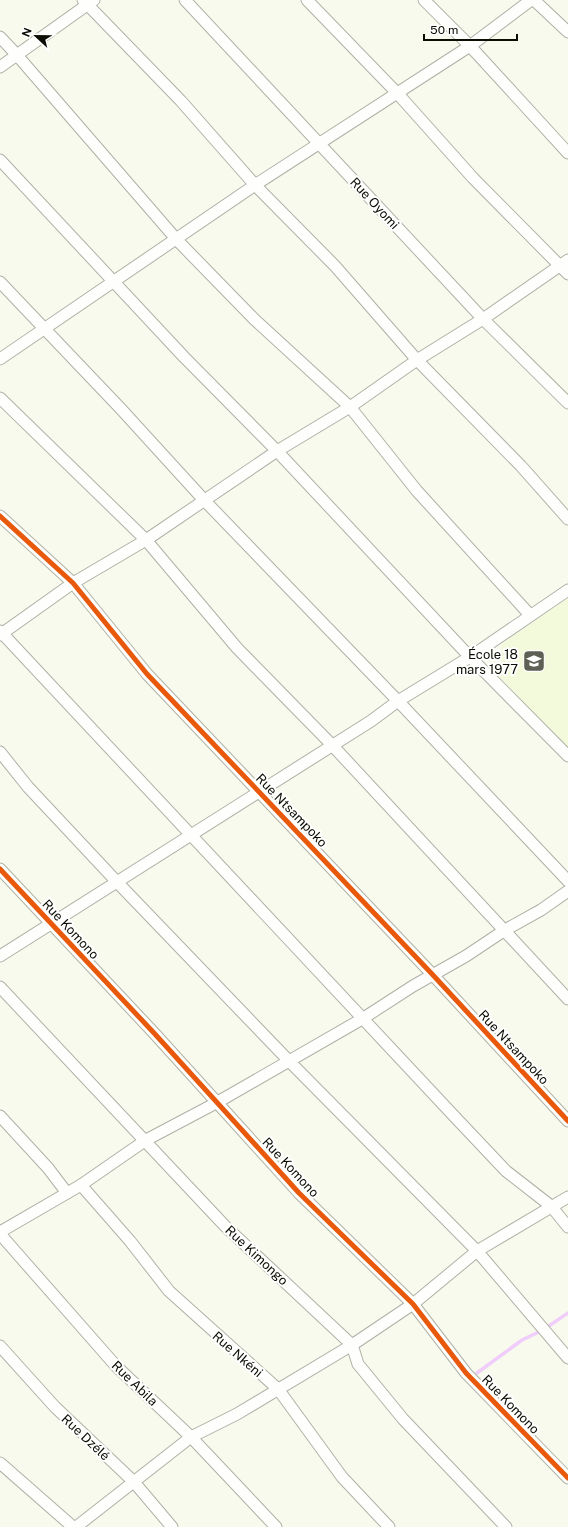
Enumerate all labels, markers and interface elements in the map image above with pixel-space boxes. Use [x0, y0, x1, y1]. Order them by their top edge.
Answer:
north arrow [16, 16, 56, 56]
scale bar [424, 16, 517, 42]
text: 50 m [430, 23, 458, 37]
text: N [20, 26, 34, 38]
street label: Rue Oyomi [347, 175, 402, 232]
place label: École 18 mars 1977 [456, 646, 518, 677]
school or university icon: École 18 mars 1977 [521, 648, 547, 674]
street label: Rue Ntsampoko [253, 771, 330, 850]
street label: Rue Komono [39, 896, 102, 962]
street label: Rue Ntsampoko [475, 1007, 552, 1088]
street label: Rue Komono [259, 1134, 322, 1200]
street label: Rue Kimongo [222, 1223, 291, 1288]
street label: Rue Nkéni [210, 1329, 266, 1380]
street label: Rue Abila [109, 1358, 161, 1409]
street label: Rue Komono [479, 1372, 542, 1437]
street label: Rue Dzélé [59, 1411, 113, 1463]

